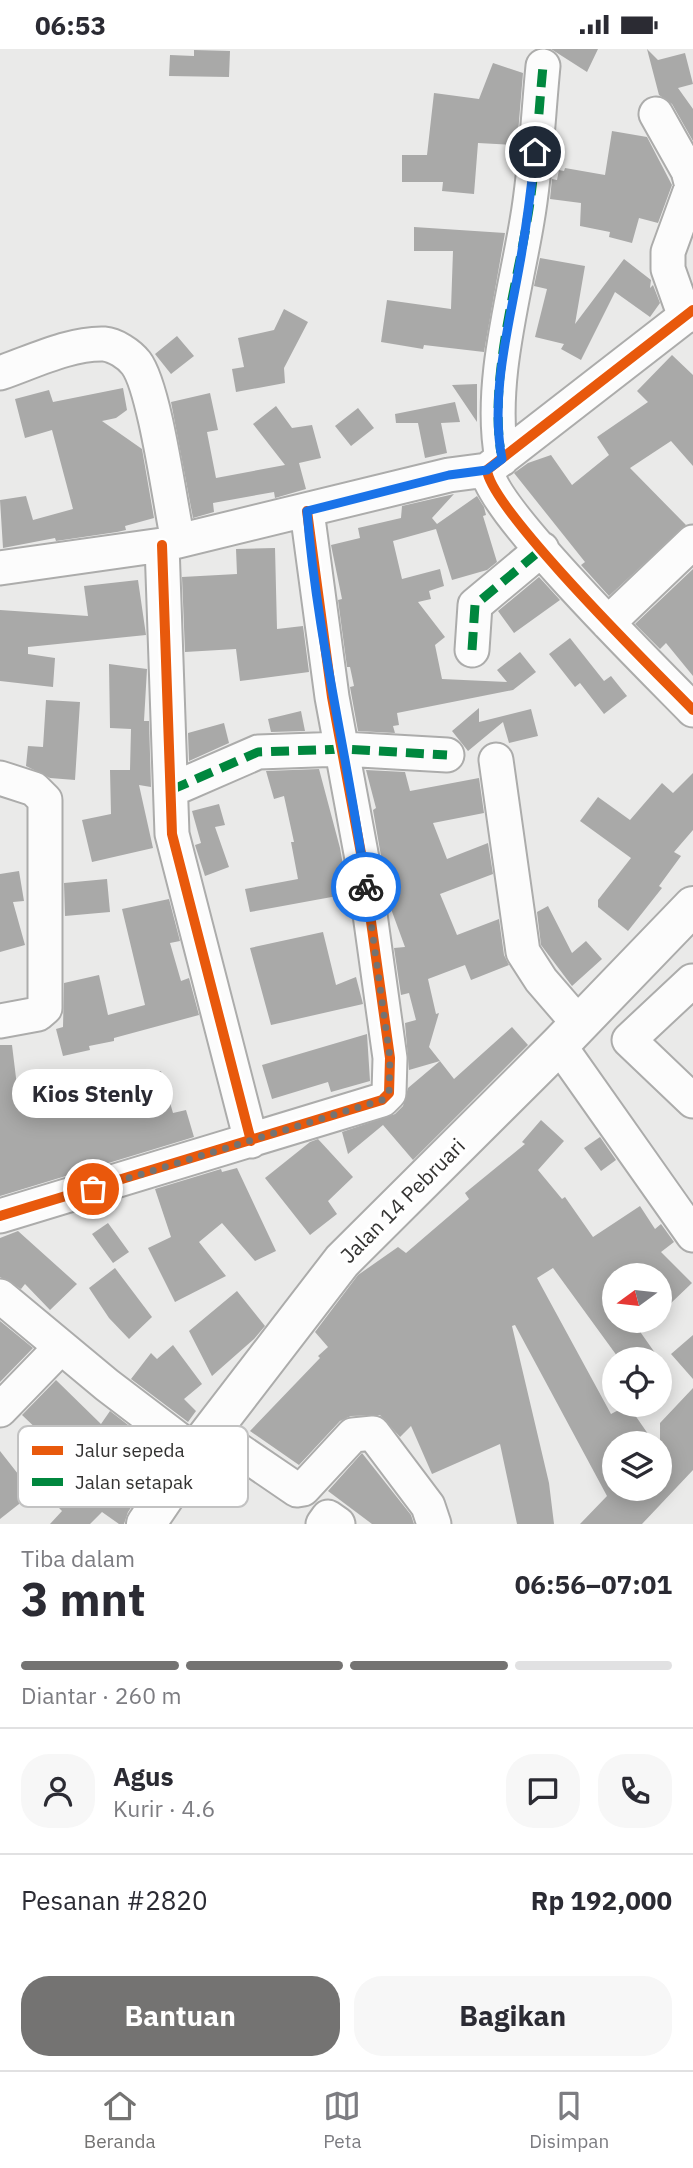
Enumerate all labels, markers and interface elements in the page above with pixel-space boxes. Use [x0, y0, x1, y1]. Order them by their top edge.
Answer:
text: 06:53 [35, 8, 106, 42]
pin [505, 122, 565, 182]
icon: home [516, 133, 554, 171]
courier [331, 852, 401, 922]
icon: bike [347, 868, 385, 906]
callout: Kios Stenly [13, 1070, 174, 1119]
text: Kios Stenly [32, 1078, 153, 1108]
street label: Jalan 14 Pebruari [334, 1132, 471, 1269]
pin [63, 1159, 123, 1219]
icon: bag [74, 1170, 112, 1208]
north arrow [602, 1263, 672, 1333]
map controls [602, 1263, 672, 1501]
button: locate [602, 1347, 672, 1417]
legend [18, 1426, 248, 1507]
button: layers [602, 1431, 672, 1501]
text: Jalur sepeda [75, 1438, 185, 1462]
text: Jalan setapak [75, 1470, 193, 1494]
text: Tiba dalam [21, 1543, 135, 1573]
text: 06:56–07:01 [515, 1567, 672, 1601]
text: 3 mnt [21, 1569, 146, 1629]
text: Diantar · 260 m [21, 1680, 182, 1710]
button: person [21, 1754, 95, 1828]
button: chat [506, 1754, 580, 1828]
button: phone [598, 1754, 672, 1828]
text: Agus [113, 1759, 174, 1793]
text: Kurir · 4.6 [113, 1793, 215, 1823]
text: Pesanan #2820 [21, 1883, 208, 1917]
text: Rp 192,000 [531, 1883, 672, 1917]
button: Bantuan [21, 1976, 340, 2056]
button: Bagikan [354, 1976, 672, 2056]
tab: Beranda [84, 2087, 156, 2153]
tab: Peta [323, 2087, 362, 2153]
tab: Disimpan [529, 2087, 609, 2153]

